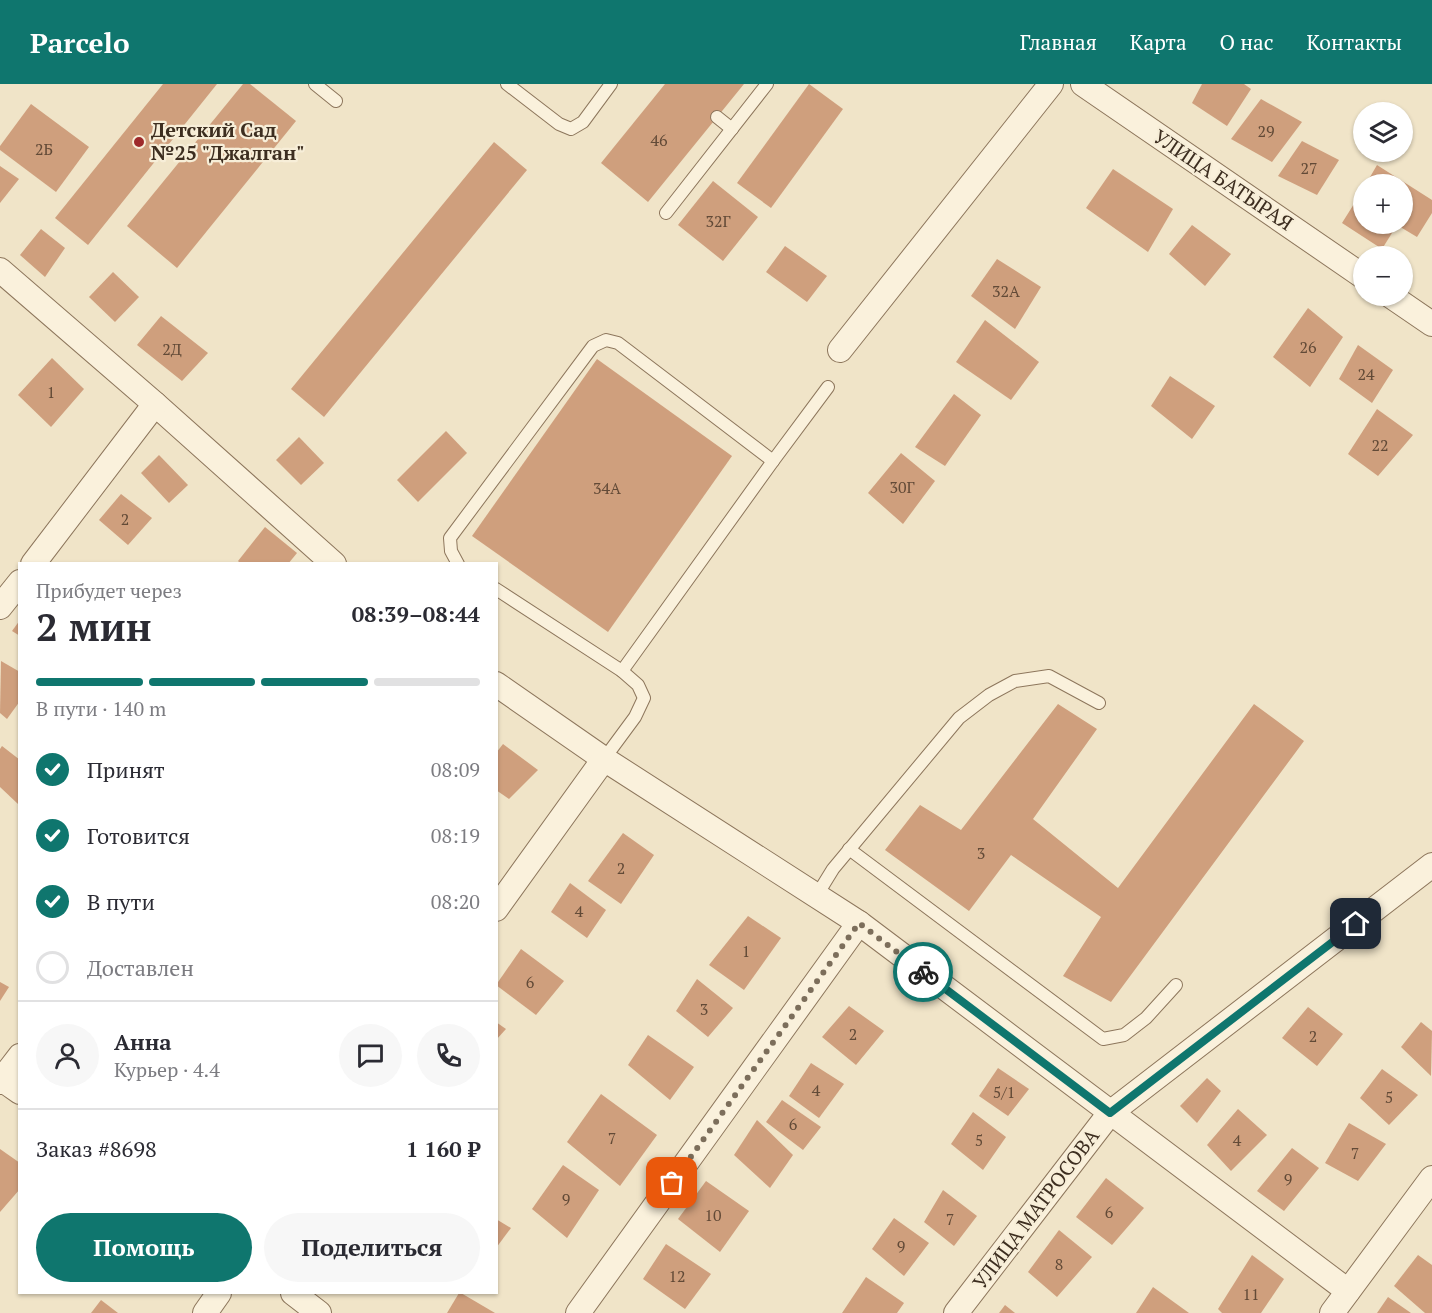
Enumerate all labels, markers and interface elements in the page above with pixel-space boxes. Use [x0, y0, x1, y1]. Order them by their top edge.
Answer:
text: Parcelo [30, 24, 130, 61]
text: Главная [1020, 28, 1097, 56]
text: Карта [1130, 28, 1187, 56]
text: О нас [1220, 28, 1273, 56]
text: Контакты [1306, 28, 1402, 56]
map controls [1353, 102, 1413, 306]
button: layers [1353, 102, 1413, 162]
place label: Детский Сад №25 "Джалган" [151, 116, 305, 166]
house number: 29 [1257, 120, 1275, 142]
street label: УЛИЦА БАТЫРАЯ [1148, 123, 1299, 237]
house number: 46 [650, 129, 668, 151]
marker: Детский Сад №25 "Джалган" [132, 135, 146, 149]
house number: 2Б [35, 138, 53, 160]
house number: 27 [1300, 157, 1318, 179]
button: + [1353, 174, 1413, 234]
house number: 32Г [705, 210, 731, 232]
button: − [1353, 246, 1413, 306]
house number: 32А [992, 280, 1020, 302]
house number: 26 [1299, 336, 1317, 358]
house number: 2Д [162, 338, 182, 360]
house number: 24 [1357, 363, 1375, 385]
house number: 1 [47, 381, 55, 403]
house number: 22 [1371, 434, 1389, 456]
house number: 30Г [889, 476, 915, 498]
house number: 34А [593, 477, 621, 499]
house number: 2 [121, 508, 129, 530]
text: Прибудет через [36, 577, 182, 604]
text: 08:39–08:44 [352, 599, 480, 628]
text: 2 мин [36, 600, 152, 652]
text: В пути · 140 m [36, 695, 166, 722]
icon: check [36, 753, 69, 786]
text: Принят [87, 755, 165, 784]
text: 08:09 [431, 756, 480, 783]
icon: check [36, 819, 69, 852]
text: Готовится [87, 821, 190, 850]
text: 08:19 [431, 822, 480, 849]
house number: 3 [977, 842, 985, 864]
house number: 2 [617, 857, 625, 879]
icon: check [36, 885, 69, 918]
text: В пути [87, 887, 155, 916]
text: 08:20 [431, 888, 480, 915]
pin [1330, 898, 1381, 949]
house number: 4 [575, 900, 584, 922]
icon: home [1339, 907, 1372, 940]
house number: 1 [742, 940, 750, 962]
courier [893, 942, 953, 1002]
text: Доставлен [87, 953, 194, 982]
icon: bike [907, 956, 940, 989]
house number: 6 [526, 971, 535, 993]
house number: 3 [700, 998, 708, 1020]
house number: 2 [849, 1023, 857, 1045]
button: person [36, 1024, 99, 1087]
button: chat [339, 1024, 402, 1087]
button: phone [417, 1024, 480, 1087]
house number: 2 [1309, 1025, 1317, 1047]
text: Анна [114, 1027, 172, 1056]
text: Курьер · 4.4 [114, 1056, 220, 1083]
house number: 4 [812, 1079, 821, 1101]
house number: 5/1 [993, 1081, 1015, 1103]
house number: 5 [1385, 1086, 1393, 1108]
house number: 6 [789, 1113, 798, 1135]
street label: УЛИЦА МАТРОСОВА [966, 1123, 1105, 1294]
house number: 7 [608, 1127, 616, 1149]
house number: 5 [975, 1129, 983, 1151]
house number: 4 [1233, 1129, 1242, 1151]
text: Заказ #8698 [36, 1134, 157, 1163]
text: 1 160 ₽ [406, 1134, 480, 1163]
house number: 7 [1351, 1142, 1359, 1164]
pin [646, 1157, 697, 1208]
icon: bag [655, 1166, 688, 1199]
house number: 9 [1284, 1168, 1292, 1190]
house number: 9 [562, 1188, 570, 1210]
house number: 6 [1105, 1201, 1114, 1223]
house number: 10 [704, 1204, 722, 1226]
house number: 7 [946, 1208, 954, 1230]
button: Помощь [36, 1213, 252, 1282]
button: Поделиться [264, 1213, 480, 1282]
house number: 9 [897, 1235, 905, 1257]
house number: 8 [1055, 1253, 1063, 1275]
house number: 12 [668, 1265, 686, 1287]
house number: 11 [1242, 1283, 1260, 1305]

